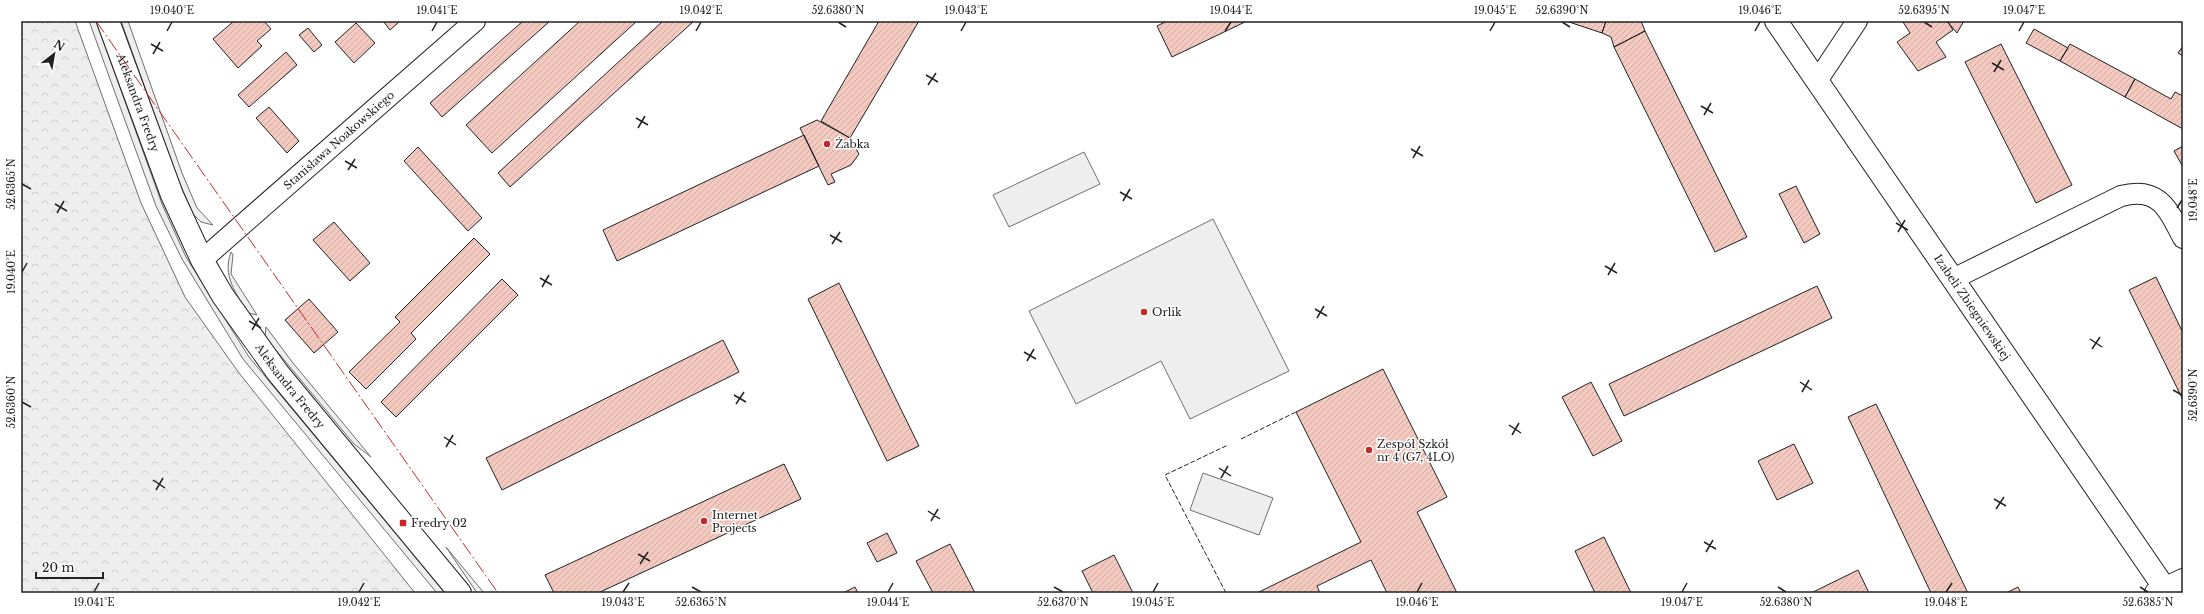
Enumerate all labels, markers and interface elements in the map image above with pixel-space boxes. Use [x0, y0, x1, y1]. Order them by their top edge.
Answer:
text: 19.040°E [150, 4, 194, 17]
text: 19.041°E [416, 4, 458, 17]
text: 19.042°E [680, 4, 722, 17]
text: 52.6380°N [812, 4, 864, 17]
text: 19.043°E [945, 4, 987, 17]
text: 19.044°E [1210, 4, 1252, 17]
text: 19.045°E [1474, 4, 1516, 17]
text: 52.6390°N [1536, 4, 1589, 17]
text: 19.046°E [1738, 4, 1782, 17]
text: 52.6395°N [1898, 4, 1950, 17]
text: 19.047°E [2003, 4, 2045, 17]
north arrow [34, 34, 74, 74]
text: N [51, 37, 68, 54]
street label: Aleksandra Fredry [113, 50, 163, 154]
street label: Stanisława Noakowskiego [281, 88, 397, 192]
place label: Żabka [835, 137, 871, 151]
marker: Żabka [822, 139, 832, 149]
text: 52.6365°N [5, 158, 18, 210]
text: 19.048°E [2187, 179, 2200, 221]
text: 19.040°E [5, 250, 18, 294]
street label: Izabeli Zbiegniewskiej [1931, 252, 2013, 363]
place label: Orlik [1152, 305, 1182, 319]
marker: Orlik [1139, 307, 1149, 317]
street label: Aleksandra Fredry [252, 340, 328, 431]
text: 52.6390°N [2187, 369, 2200, 422]
text: 52.6360°N [5, 376, 18, 429]
place label: Zespół Szkół nr 4 (G7, 4LO) [1377, 437, 1455, 464]
marker: Zespół Szkół nr 4 (G7, 4LO) [1364, 445, 1374, 455]
place label: Internet Projects [712, 508, 759, 535]
place label: Fredry 02 [411, 516, 467, 530]
marker: Internet Projects [699, 516, 709, 526]
marker: Fredry 02 [398, 518, 408, 528]
scale bar [36, 554, 103, 580]
text: 20 m [42, 560, 74, 575]
text: 19.041°E [73, 596, 115, 609]
text: 19.042°E [338, 596, 380, 609]
text: 19.043°E [602, 596, 644, 609]
text: 52.6365°N [675, 596, 727, 609]
text: 19.044°E [867, 596, 909, 609]
text: 52.6370°N [1037, 596, 1089, 609]
text: 19.045°E [1132, 596, 1174, 609]
text: 19.046°E [1395, 596, 1439, 609]
text: 19.047°E [1661, 596, 1703, 609]
text: 52.6380°N [1760, 596, 1812, 609]
text: 19.048°E [1925, 596, 1967, 609]
text: 52.6385°N [2122, 596, 2174, 609]

